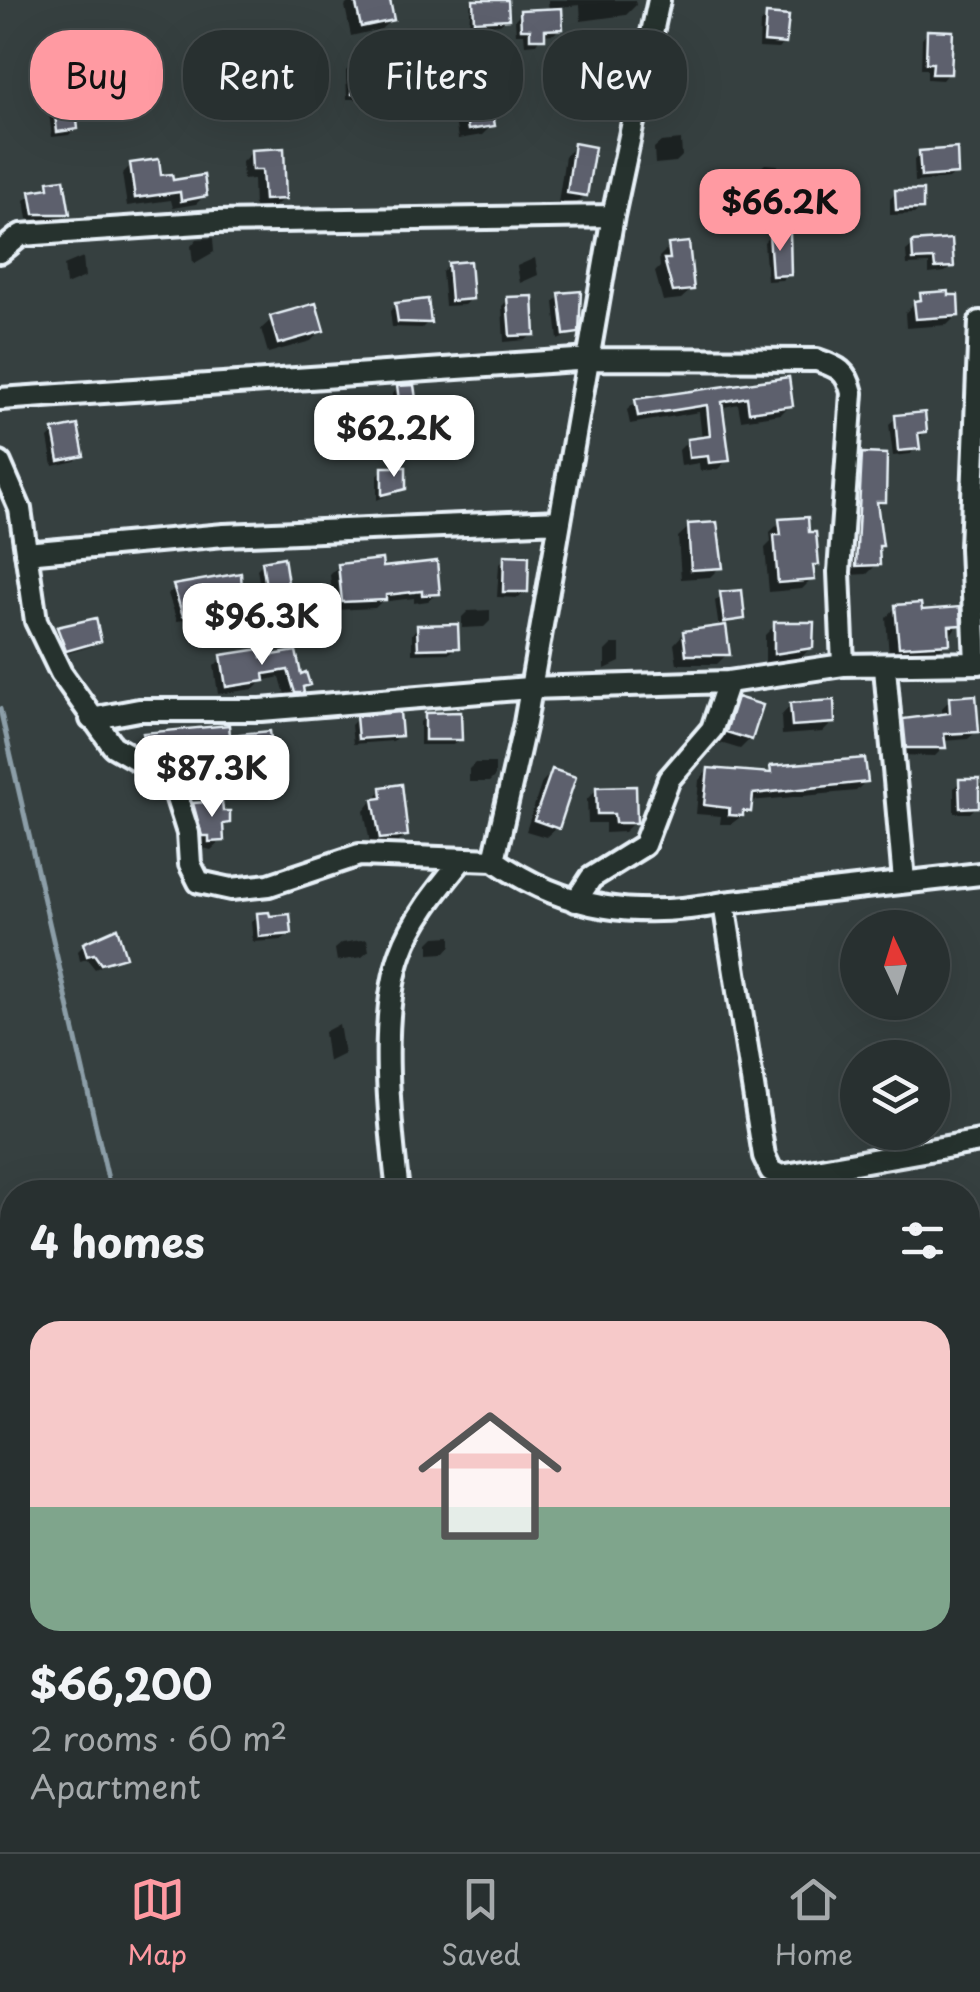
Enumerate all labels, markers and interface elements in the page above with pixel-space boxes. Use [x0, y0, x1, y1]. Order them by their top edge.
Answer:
chip: Buy [30, 30, 163, 120]
chip: Rent [183, 30, 329, 120]
chip: Filters [349, 30, 523, 120]
chip: New [543, 30, 687, 120]
pin: $66.2K [699, 169, 861, 254]
text: $66.2K [721, 177, 839, 225]
pin: $62.2K [313, 395, 475, 480]
text: $62.2K [336, 403, 452, 451]
pin: $96.3K [181, 583, 343, 668]
text: $96.3K [205, 591, 319, 639]
pin: $87.3K [131, 735, 293, 820]
text: $87.3K [156, 743, 268, 791]
north arrow [840, 910, 950, 1020]
map controls [840, 910, 950, 1150]
button: layers [840, 1040, 950, 1150]
text: 4 homes [30, 1209, 205, 1272]
icon: filters [895, 1213, 950, 1268]
icon: home [400, 1386, 580, 1566]
text: $66,200 [30, 1651, 213, 1714]
text: 2 rooms · 60 m² [30, 1714, 287, 1762]
text: Apartment [30, 1762, 201, 1810]
tab: Map [127, 1872, 187, 1975]
tab: Saved [441, 1872, 521, 1975]
tab: Home [775, 1872, 853, 1975]

